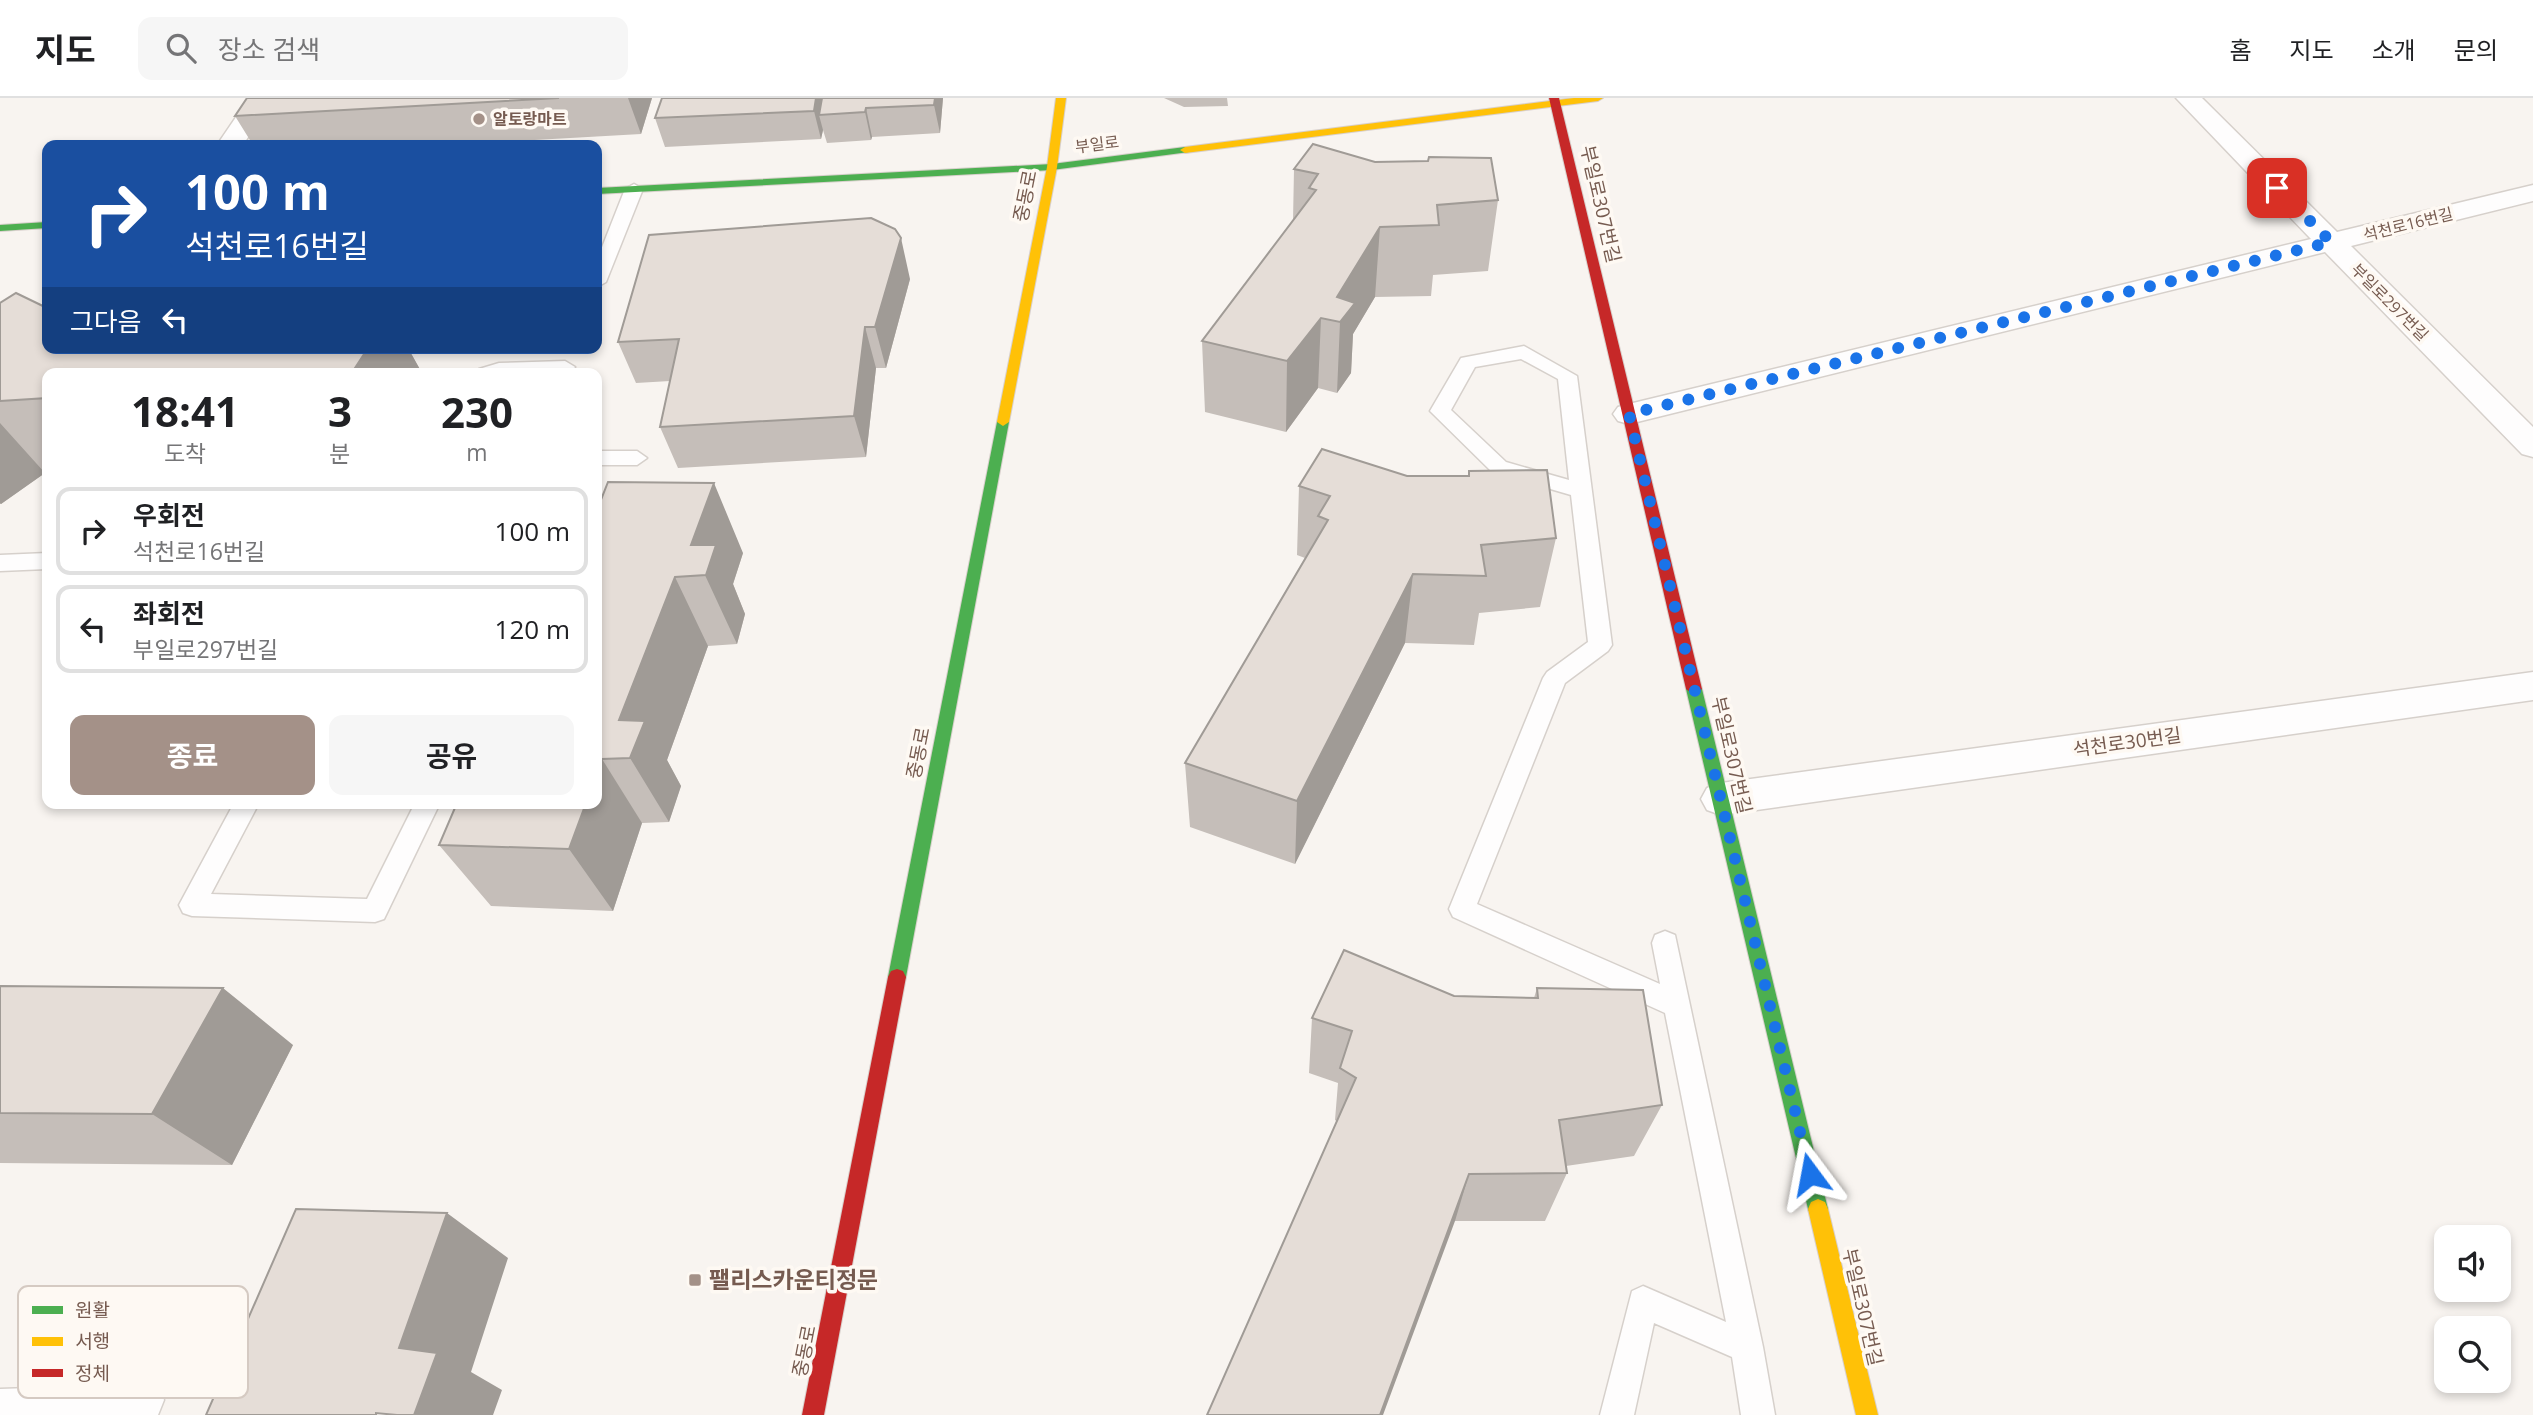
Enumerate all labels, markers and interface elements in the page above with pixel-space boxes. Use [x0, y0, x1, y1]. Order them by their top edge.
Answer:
search box [138, 17, 628, 80]
text: 지도 [35, 27, 96, 72]
icon: search [162, 29, 200, 67]
text: 장소 검색 [218, 31, 320, 67]
text: 홈 [2229, 33, 2251, 66]
text: 지도 [2289, 33, 2334, 66]
text: 소개 [2372, 33, 2416, 66]
text: 문의 [2454, 33, 2498, 66]
place label: 알토랑마트 [493, 108, 567, 130]
marker: 알토랑마트 [471, 111, 487, 127]
street label: 부일로 [1074, 130, 1121, 158]
street label: 부일로307번길 [1575, 143, 1627, 265]
text: 100 m [185, 158, 330, 224]
pin [2247, 158, 2307, 218]
icon: right [70, 168, 161, 259]
street label: 중동로 [1007, 168, 1043, 224]
icon: arrive [2258, 169, 2296, 207]
street label: 석천로16번길 [2361, 202, 2455, 246]
text: 석천로16번길 [185, 224, 369, 267]
street label: 부일로297번길 [2346, 258, 2434, 346]
icon: left [156, 301, 194, 339]
text: 그다음 [70, 303, 142, 339]
text: 18:41 [131, 382, 239, 439]
text: 3 [328, 382, 352, 439]
text: 230 [441, 383, 513, 440]
text: m [466, 436, 488, 468]
text: 도착 [164, 437, 206, 469]
text: 분 [329, 437, 351, 469]
text: 우회전 [133, 497, 205, 533]
icon: right [74, 512, 112, 550]
text: 100 m [495, 513, 570, 549]
text: 석천로16번길 [133, 535, 265, 567]
text: 좌회전 [133, 595, 205, 631]
icon: left [74, 610, 112, 648]
text: 120 m [495, 611, 570, 647]
text: 부일로297번길 [133, 633, 278, 665]
street label: 부일로307번길 [1706, 694, 1758, 816]
button: 종료 [70, 715, 315, 795]
button: 공유 [329, 715, 574, 795]
street label: 석천로30번길 [2071, 722, 2183, 762]
street label: 중동로 [900, 725, 936, 781]
position arrow [1773, 1137, 1847, 1211]
map controls [2434, 1225, 2511, 1393]
button: sound [2434, 1225, 2511, 1302]
street label: 부일로307번길 [1837, 1246, 1889, 1368]
place label: 팰리스카운티정문 [709, 1263, 878, 1295]
marker: 팰리스카운티정문 [687, 1272, 703, 1288]
legend [18, 1286, 248, 1398]
text: 원활 [75, 1297, 110, 1323]
button: search [2434, 1316, 2511, 1393]
street label: 중동로 [786, 1323, 822, 1379]
text: 서행 [75, 1328, 110, 1354]
text: 정체 [75, 1360, 110, 1386]

